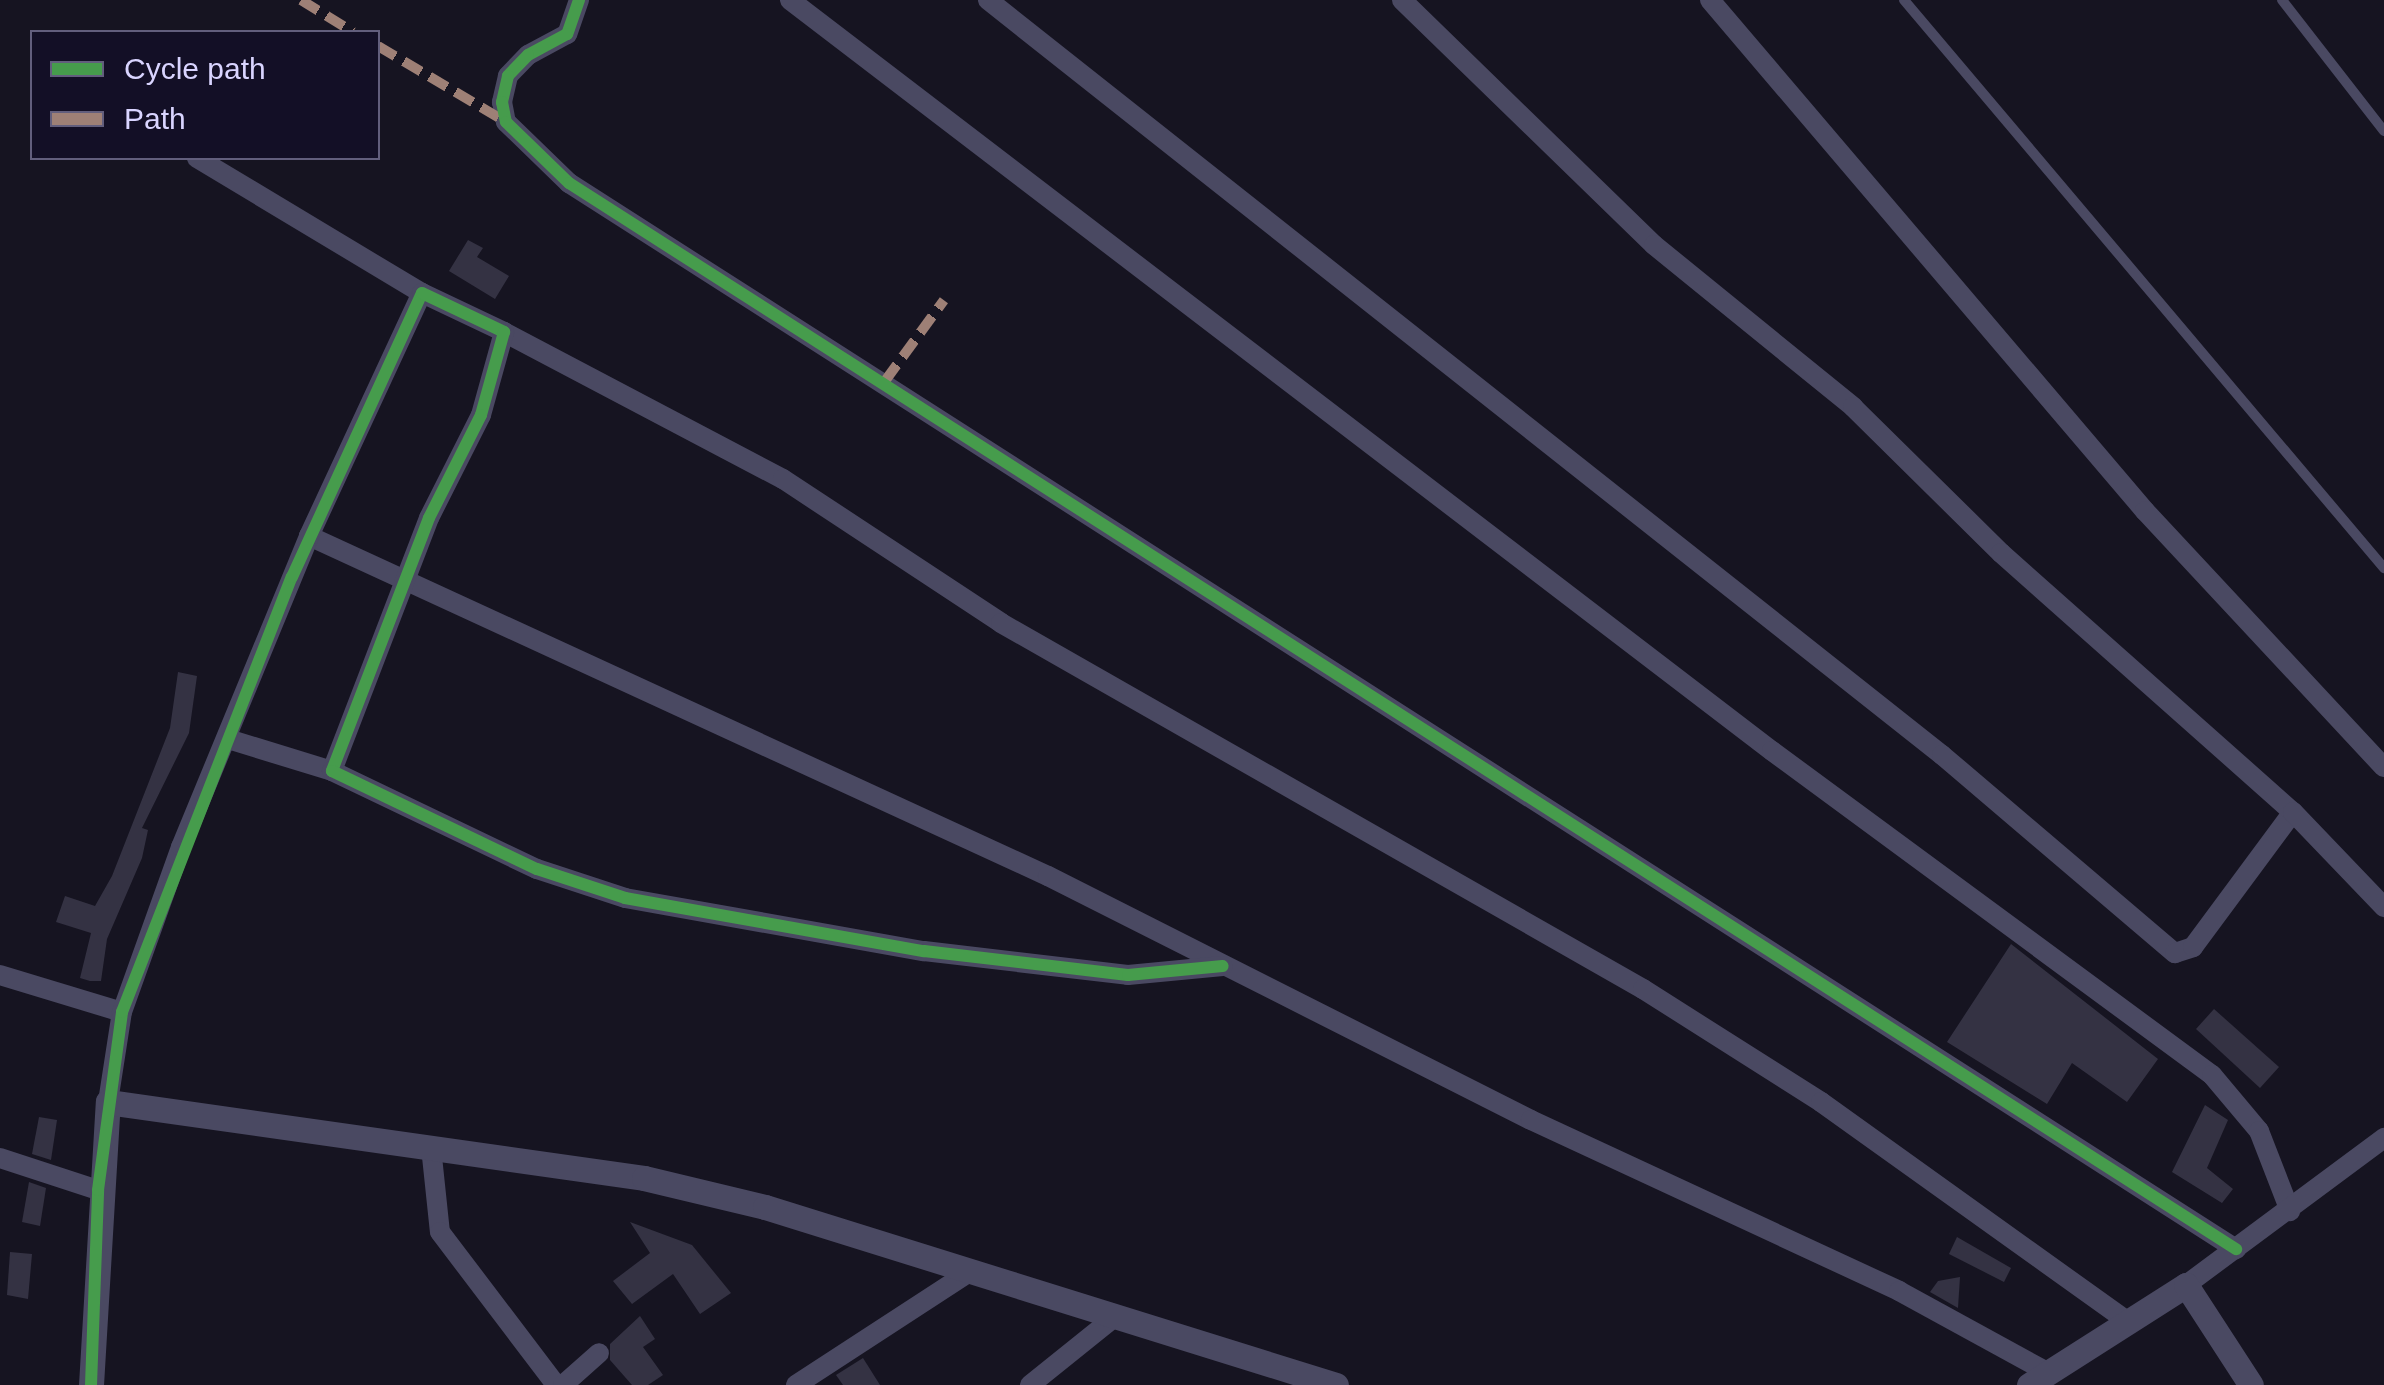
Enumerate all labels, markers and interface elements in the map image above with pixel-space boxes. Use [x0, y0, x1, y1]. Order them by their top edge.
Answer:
legend [30, 30, 380, 160]
text: Cycle path [124, 52, 266, 85]
text: Path [124, 102, 186, 135]

